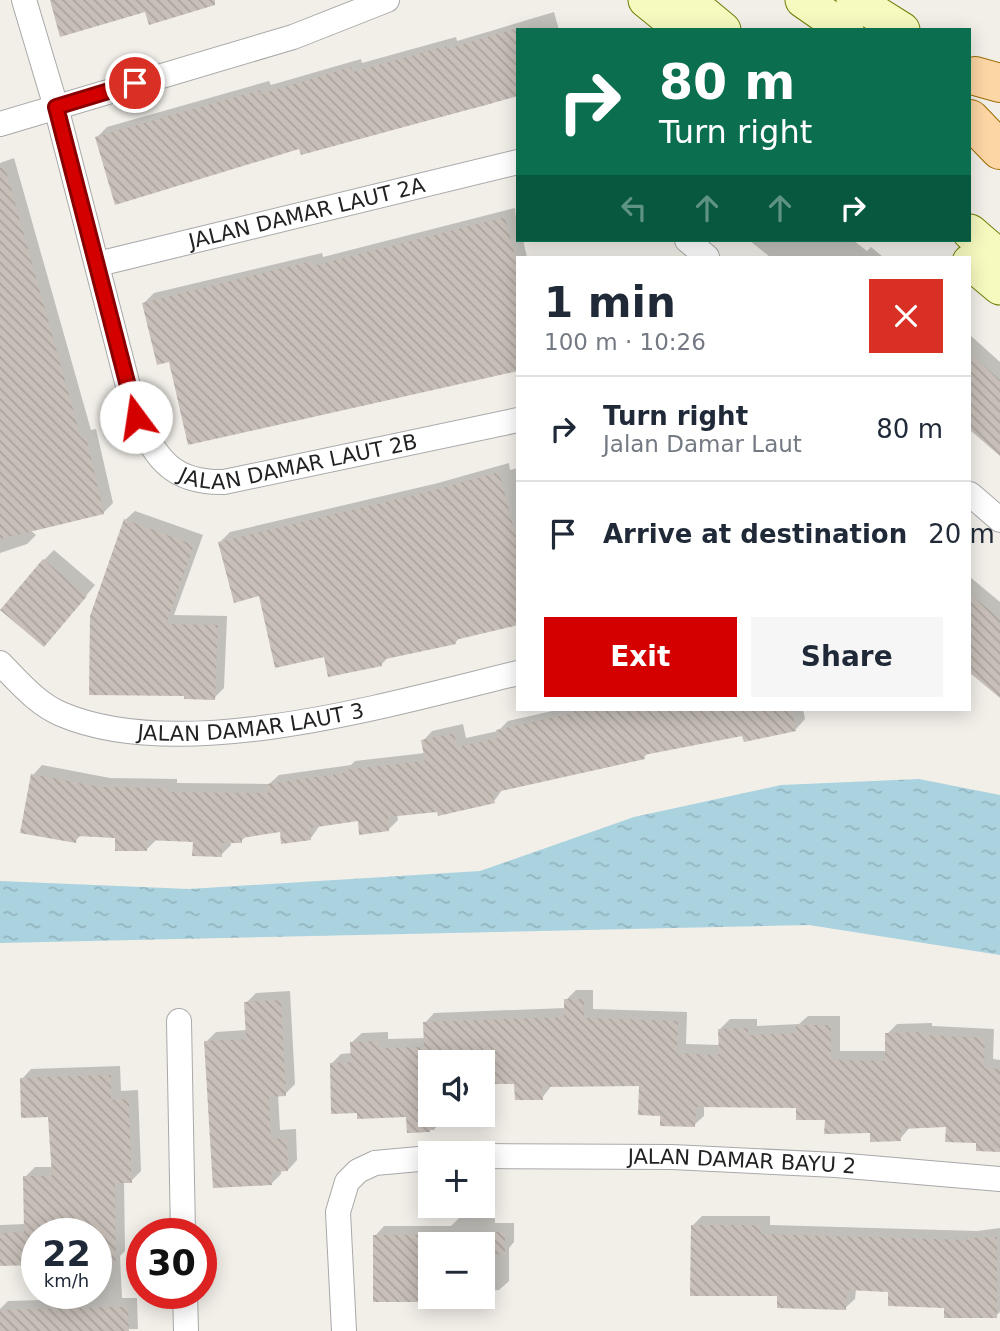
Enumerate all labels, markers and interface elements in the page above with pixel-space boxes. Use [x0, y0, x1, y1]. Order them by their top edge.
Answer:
pin [105, 53, 165, 113]
text: 80 m [659, 54, 795, 111]
icon: right [544, 56, 635, 147]
icon: arrive [116, 64, 154, 102]
text: Turn right [659, 113, 812, 151]
street label: JALAN DAMAR LAUT 2A [184, 173, 428, 254]
icon: left [615, 189, 653, 227]
icon: ahead [688, 189, 726, 227]
icon: ahead [761, 189, 799, 227]
icon: right [834, 189, 872, 227]
text: 1 min [544, 278, 676, 327]
button: close [869, 279, 943, 353]
text: 100 m · 10:26 [544, 329, 706, 355]
position arrow [99, 380, 173, 454]
text: Turn right [603, 401, 748, 431]
icon: right [544, 410, 582, 448]
text: 80 m [876, 414, 943, 444]
street label: JALAN DAMAR LAUT 2B [173, 430, 419, 494]
text: Jalan Damar Laut [603, 431, 802, 457]
icon: arrive [544, 515, 582, 553]
text: Arrive at destination [603, 519, 907, 549]
text: 20 m [928, 519, 995, 549]
button: Exit [544, 617, 737, 697]
button: Share [751, 617, 943, 697]
street label: JALAN DAMAR LAUT 3 [135, 698, 366, 746]
map controls [418, 1050, 495, 1309]
button: sound [418, 1050, 495, 1127]
button: + [418, 1141, 495, 1218]
street label: JALAN DAMAR BAYU 2 [626, 1145, 857, 1179]
speed limit sign: 30 [126, 1218, 217, 1309]
button: − [418, 1232, 495, 1309]
text: 22 [42, 1234, 91, 1274]
text: km/h [44, 1270, 89, 1291]

